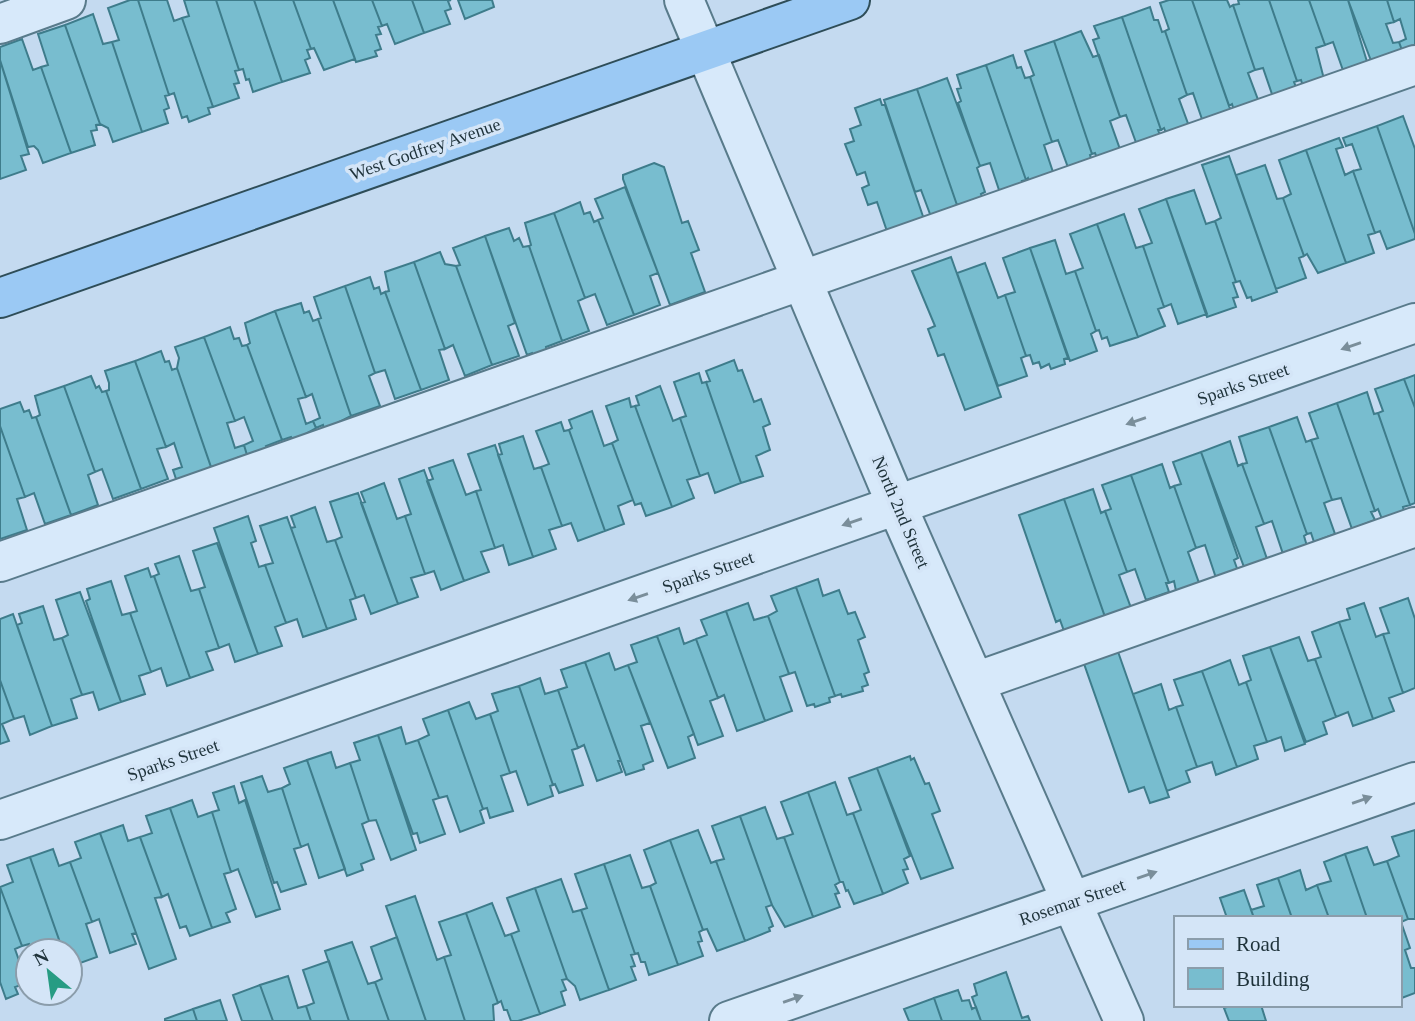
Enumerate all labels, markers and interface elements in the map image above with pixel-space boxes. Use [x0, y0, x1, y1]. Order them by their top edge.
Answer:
street label: West Godfrey Avenue [347, 114, 503, 184]
one-way arrow [1340, 341, 1361, 352]
street label: Sparks Street [1195, 359, 1291, 409]
one-way arrow [1126, 416, 1147, 427]
street label: North 2nd Street [868, 453, 934, 571]
one-way arrow [842, 516, 863, 527]
street label: Sparks Street [660, 547, 756, 597]
one-way arrow [627, 592, 648, 603]
street label: Sparks Street [125, 735, 221, 785]
one-way arrow [1351, 794, 1372, 805]
one-way arrow [1137, 869, 1158, 880]
street label: Rosemar Street [1017, 875, 1127, 929]
legend [1174, 916, 1401, 1007]
text: Road [1236, 932, 1281, 956]
north arrow [14, 937, 84, 1007]
text: N [30, 945, 52, 970]
text: Building [1236, 967, 1310, 991]
one-way arrow [783, 993, 804, 1004]

